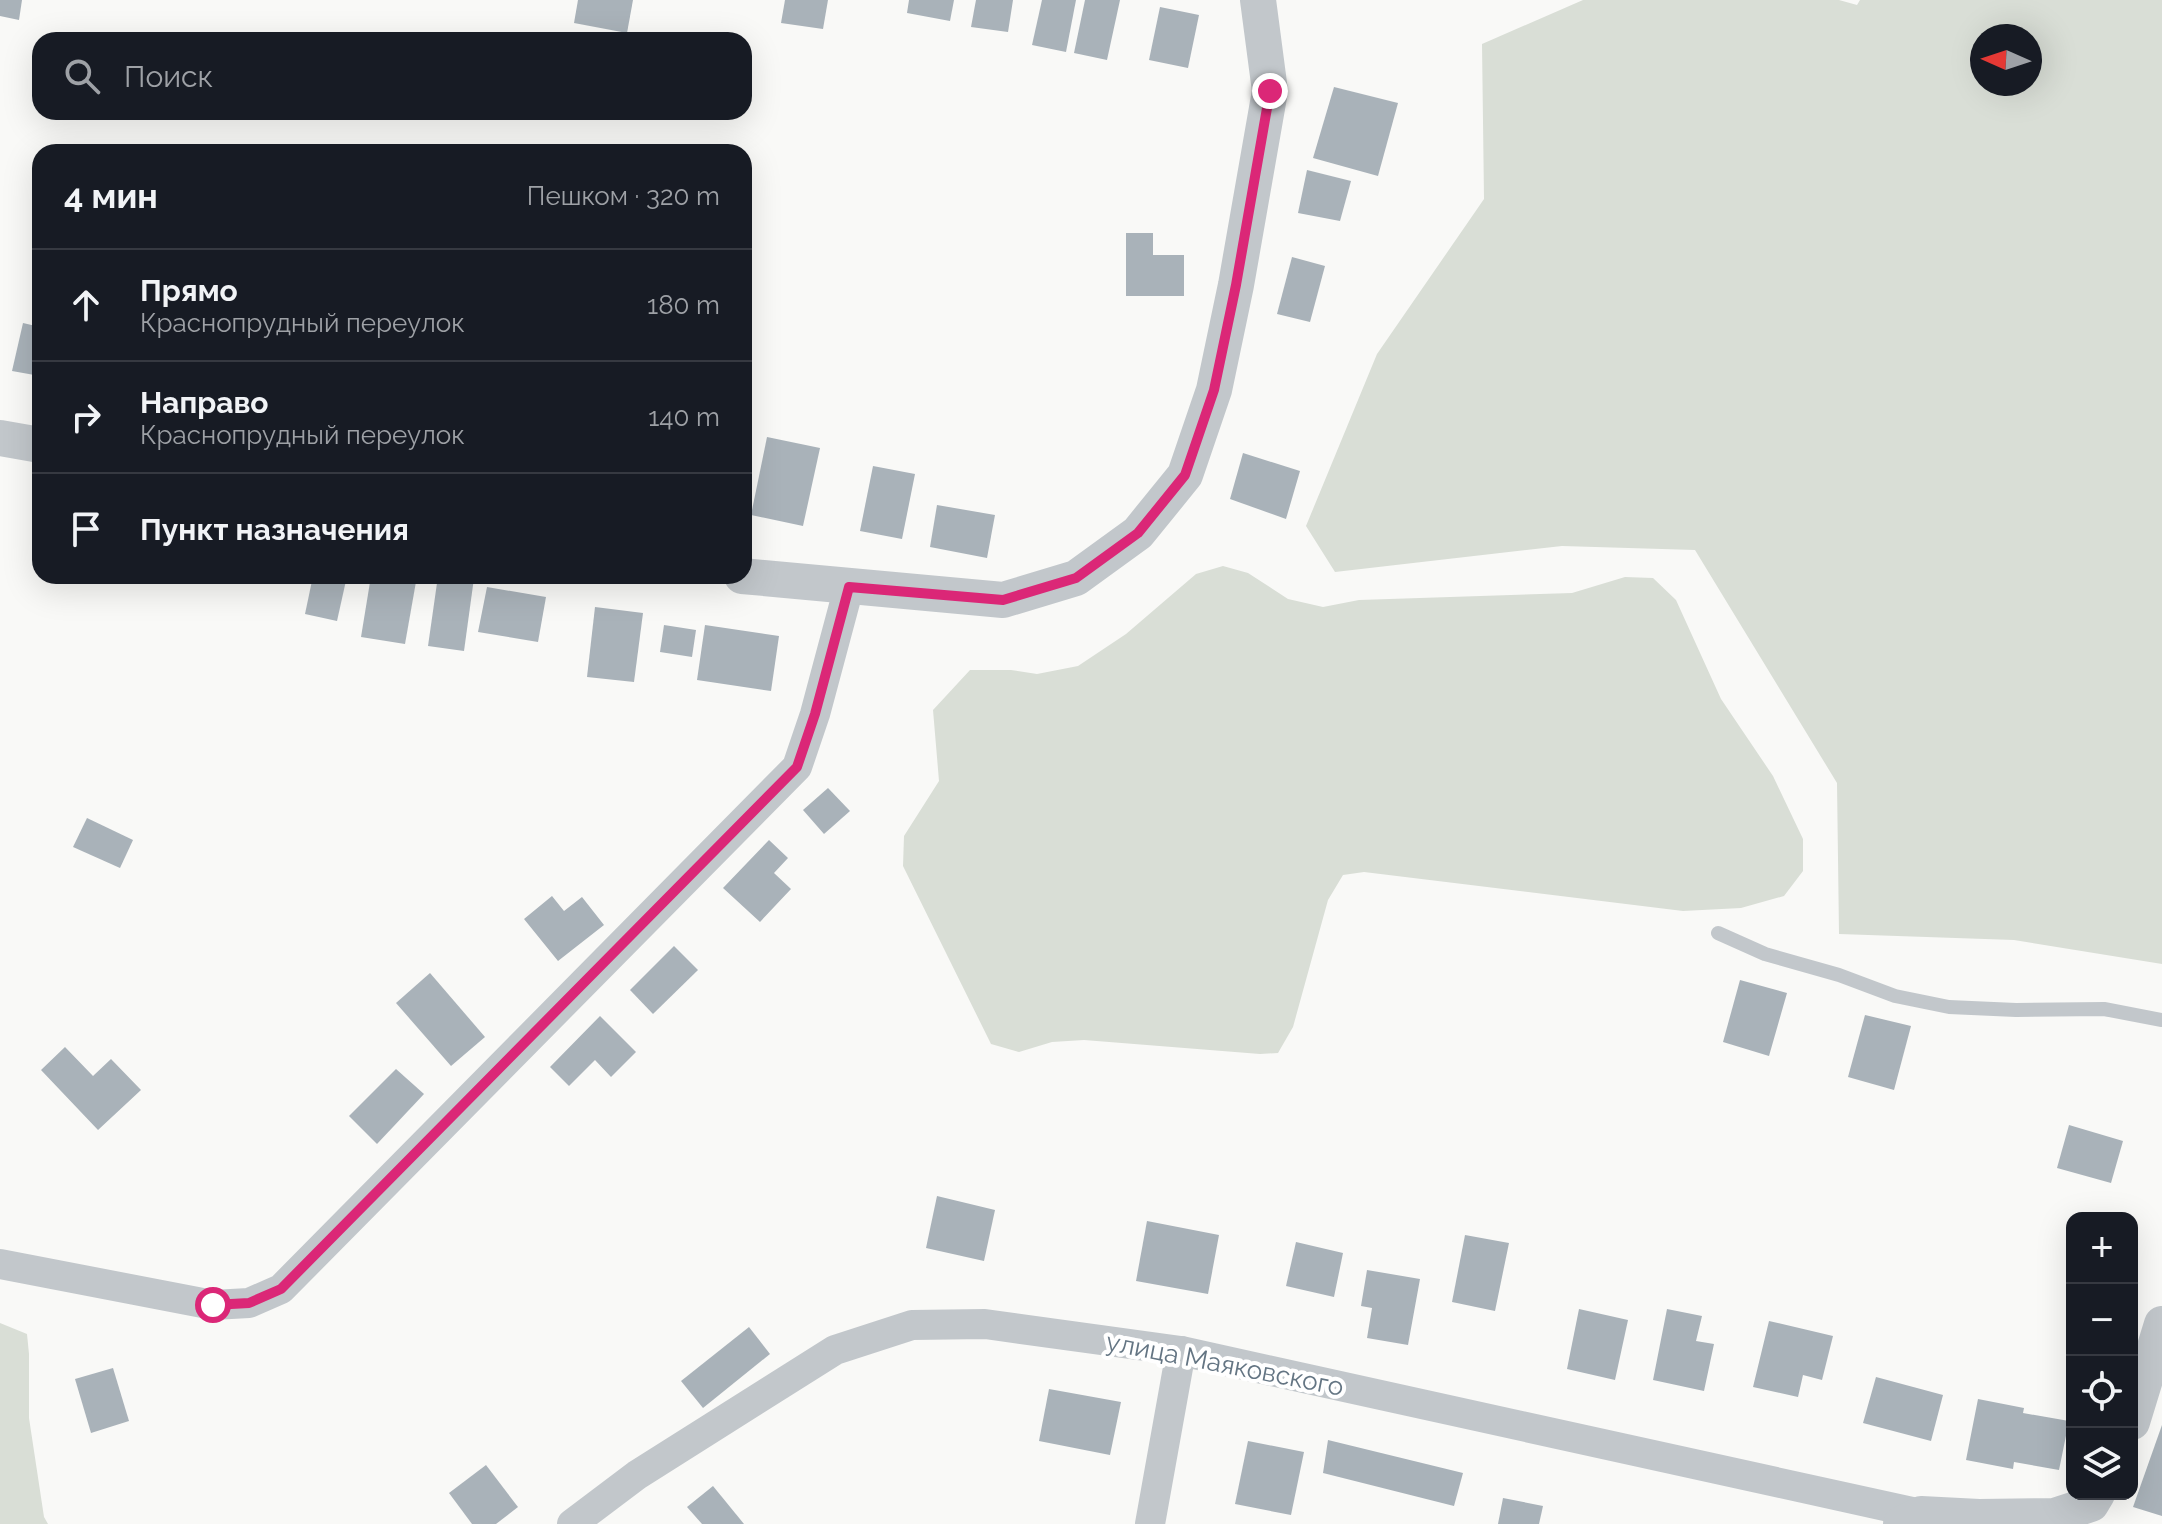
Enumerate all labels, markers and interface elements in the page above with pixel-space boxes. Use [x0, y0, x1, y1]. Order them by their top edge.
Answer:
north arrow [1970, 24, 2042, 96]
search box [32, 32, 752, 120]
icon: search [60, 54, 104, 98]
text: Поиск [124, 59, 213, 94]
route end [1252, 73, 1288, 109]
text: 4 мин [64, 176, 158, 216]
text: Пешком · 320 m [527, 181, 720, 211]
text: Прямо [140, 273, 238, 308]
icon: ahead [64, 283, 108, 327]
text: 180 m [647, 290, 720, 320]
text: Краснопрудный переулок [140, 308, 465, 338]
text: Направо [140, 385, 269, 420]
icon: right [64, 395, 108, 439]
text: 140 m [648, 402, 720, 432]
text: Краснопрудный переулок [140, 420, 465, 450]
icon: arrive [64, 507, 108, 551]
text: Пункт назначения [140, 512, 409, 547]
map controls [2066, 1212, 2138, 1500]
button: + [2066, 1212, 2138, 1284]
button: − [2066, 1284, 2138, 1356]
route start [195, 1287, 231, 1323]
street label: улица Маяковского [1104, 1326, 1346, 1402]
button: locate [2066, 1356, 2138, 1428]
button: layers [2066, 1428, 2138, 1500]

